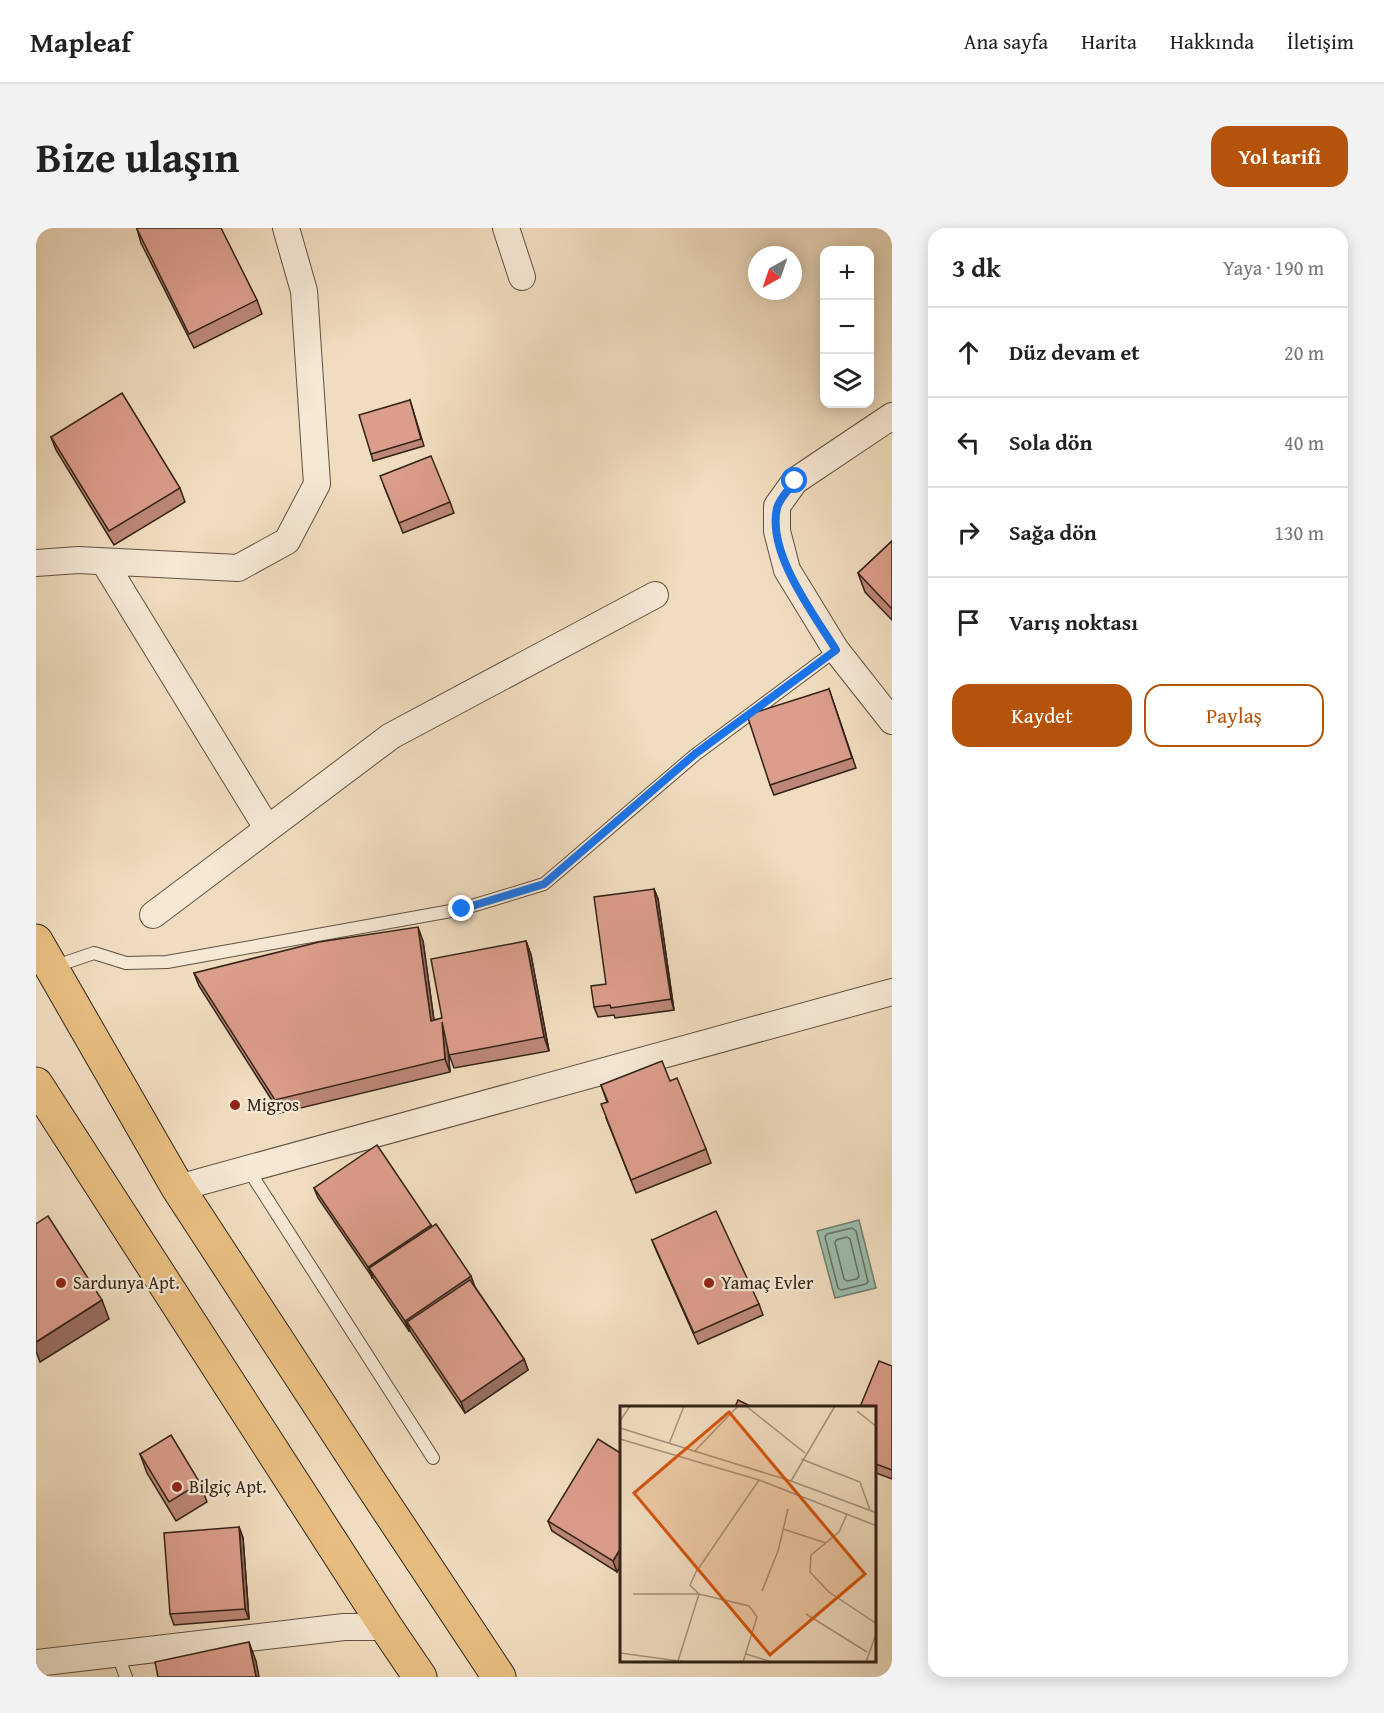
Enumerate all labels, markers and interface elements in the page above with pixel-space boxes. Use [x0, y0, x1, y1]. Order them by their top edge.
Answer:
text: Mapleaf [30, 21, 131, 62]
text: Ana sayfa [964, 26, 1048, 57]
text: Harita [1081, 26, 1137, 57]
text: Hakkında [1170, 26, 1254, 57]
text: İletişim [1287, 26, 1354, 57]
text: Bize ulaşın [36, 126, 239, 187]
button: Yol tarifi [1211, 126, 1348, 187]
north arrow [748, 246, 802, 300]
map controls [820, 246, 874, 408]
button: + [820, 246, 874, 300]
text: 3 dk [952, 248, 1001, 287]
text: Yaya · 190 m [1223, 253, 1324, 282]
button: − [820, 300, 874, 354]
icon: ahead [952, 336, 985, 369]
text: Düz devam et [1009, 336, 1140, 368]
text: 20 m [1284, 338, 1324, 367]
button: layers [820, 354, 874, 408]
icon: left [952, 426, 985, 459]
text: Sola dön [1009, 426, 1093, 458]
text: 40 m [1284, 428, 1324, 457]
route start [781, 467, 807, 493]
icon: right [952, 516, 985, 549]
text: Sağa dön [1009, 516, 1097, 548]
text: 130 m [1274, 518, 1324, 547]
icon: arrive [952, 606, 985, 639]
text: Varış noktası [1009, 606, 1138, 638]
button: Kaydet [952, 684, 1132, 747]
button: Paylaş [1144, 684, 1324, 747]
route end [448, 895, 474, 921]
place label: Migros [247, 1091, 299, 1118]
marker: Migros [228, 1098, 242, 1112]
place label: Sardunya Apt. [73, 1269, 180, 1296]
place label: Yamaç Evler [721, 1269, 814, 1296]
marker: Sardunya Apt. [54, 1276, 68, 1290]
marker: Yamaç Evler [702, 1276, 716, 1290]
inset map [620, 1406, 877, 1662]
place label: Bilgiç Apt. [189, 1473, 267, 1500]
marker: Bilgiç Apt. [170, 1480, 184, 1494]

